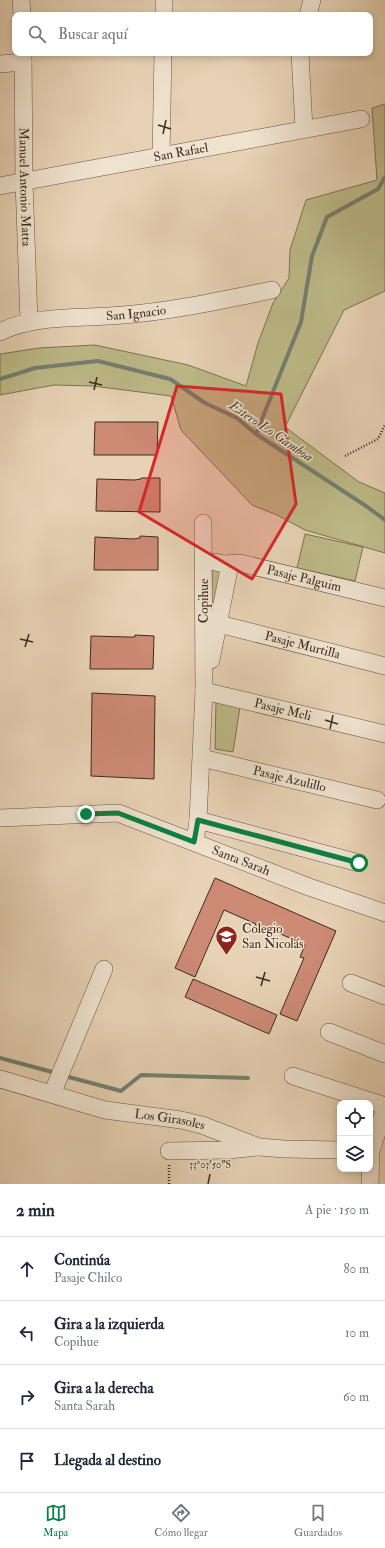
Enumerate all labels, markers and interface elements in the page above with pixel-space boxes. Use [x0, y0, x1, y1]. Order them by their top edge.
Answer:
search box [12, 12, 373, 56]
icon: search [26, 23, 48, 45]
text: Buscar aquí [58, 25, 127, 44]
street label: Manuel Antonio Matta [16, 128, 34, 247]
street label: San Rafael [152, 139, 210, 165]
street label: San Ignacio [106, 302, 167, 324]
water label: Estero Lo Gamboa [225, 396, 317, 466]
street label: Pasaje Palguim [265, 562, 343, 595]
street label: Copihue [196, 578, 213, 623]
street label: Pasaje Murtilla [263, 628, 342, 662]
street label: Pasaje Meli [253, 695, 314, 724]
street label: Pasaje Azulillo [251, 763, 328, 795]
route end [77, 805, 95, 823]
street label: Santa Sarah [210, 842, 273, 879]
route start [350, 854, 368, 872]
place label: Colegio San Nicolás [242, 921, 304, 952]
school or university icon: Colegio San Nicolás [213, 923, 239, 956]
map controls [337, 1100, 373, 1172]
button: locate [337, 1100, 373, 1136]
street label: Los Girasoles [133, 1106, 208, 1134]
button: layers [337, 1136, 373, 1172]
text: 33°03'50"S [189, 1159, 231, 1171]
text: 2 min [16, 1200, 55, 1221]
text: A pie · 150 m [305, 1202, 369, 1218]
text: Continúa [54, 1251, 110, 1270]
icon: ahead [16, 1258, 38, 1280]
text: 80 m [343, 1261, 369, 1277]
text: Pasaje Chilco [54, 1270, 122, 1286]
text: Gira a la izquierda [54, 1315, 164, 1334]
icon: left [16, 1322, 38, 1344]
text: 10 m [345, 1325, 369, 1341]
text: Copihue [54, 1334, 99, 1350]
text: Gira a la derecha [54, 1379, 154, 1398]
icon: right [16, 1386, 38, 1408]
text: 60 m [343, 1389, 369, 1405]
text: Santa Sarah [54, 1398, 115, 1414]
icon: arrive [16, 1450, 38, 1472]
text: Llegada al destino [54, 1451, 161, 1470]
tab: Mapa [43, 1502, 68, 1539]
tab: Cómo llegar [154, 1502, 208, 1539]
tab: Guardados [294, 1502, 342, 1539]

